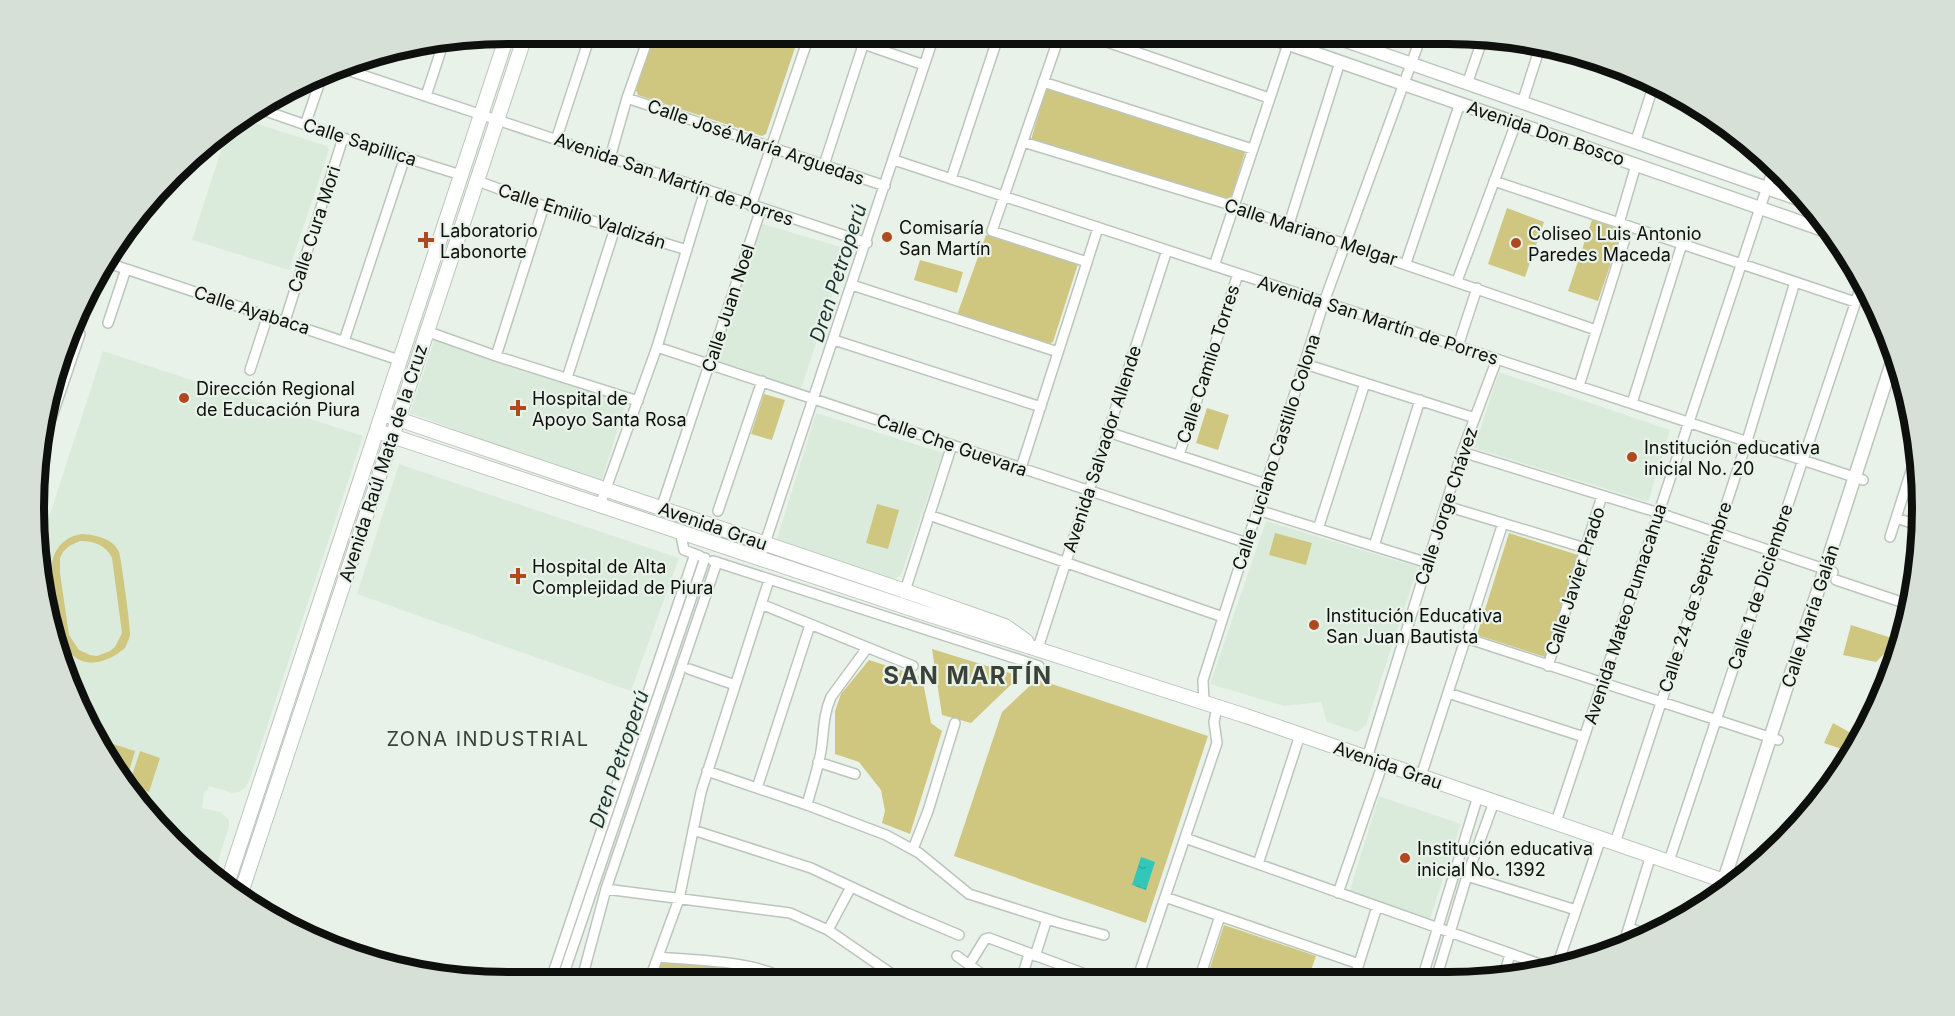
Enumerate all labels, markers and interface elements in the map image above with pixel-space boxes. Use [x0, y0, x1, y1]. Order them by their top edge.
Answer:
street label: Calle José María Arguedas [645, 95, 867, 189]
street label: Avenida Don Bosco [1464, 96, 1628, 170]
street label: Calle Sapillica [301, 114, 419, 170]
street label: Avenida San Martín de Porres [552, 128, 796, 230]
street label: Calle Cura Mori [284, 163, 344, 295]
street label: Calle Emilio Valdizán [495, 179, 669, 253]
street label: Calle Mariano Melgar [1222, 194, 1401, 270]
water label: Dren Petroperú [804, 201, 872, 345]
place label: Comisaría San Martín [899, 217, 991, 259]
place label: Laboratorio Labonorte [440, 220, 538, 262]
place label: Coliseo Luis Antonio Paredes Maceda [1528, 223, 1702, 265]
marker: Comisaría San Martín [880, 230, 894, 244]
marker: Laboratorio Labonorte [417, 231, 435, 249]
marker: Coliseo Luis Antonio Paredes Maceda [1509, 236, 1523, 250]
street label: Calle Juan Noel [697, 241, 759, 375]
street label: Avenida San Martín de Porres [1255, 271, 1501, 369]
street label: Calle Ayabaca [191, 281, 313, 339]
street label: Calle Camilo Torres [1172, 282, 1244, 446]
street label: Calle Luciano Castillo Colona [1228, 331, 1324, 573]
street label: Avenida Raúl Mata de la Cruz [335, 342, 431, 584]
street label: Avenida Salvador Allende [1059, 343, 1145, 555]
place label: Dirección Regional de Educación Piura [196, 378, 360, 420]
place label: Hospital de Apoyo Santa Rosa [532, 388, 687, 430]
marker: Dirección Regional de Educación Piura [177, 391, 191, 405]
marker: Hospital de Apoyo Santa Rosa [509, 399, 527, 417]
street label: Calle Che Guevara [874, 409, 1030, 481]
street label: Calle Jorge Chávez [1410, 424, 1482, 588]
place label: Institución educativa inicial No. 20 [1644, 437, 1820, 479]
marker: Institución educativa inicial No. 20 [1625, 450, 1639, 464]
street label: Avenida Grau [656, 498, 770, 554]
street label: Calle 24 de Septiembre [1654, 499, 1736, 695]
street label: Avenida Mateo Pumacahua [1579, 501, 1671, 727]
street label: Calle 1 de Diciembre [1723, 502, 1797, 672]
street label: Calle Javier Prado [1541, 504, 1609, 658]
street label: Calle María Galán [1777, 542, 1843, 690]
place label: Hospital de Alta Complejidad de Piura [532, 556, 713, 598]
marker: Hospital de Alta Complejidad de Piura [509, 567, 527, 585]
place label: Institución Educativa San Juan Bautista [1326, 605, 1502, 647]
marker: Institución Educativa San Juan Bautista [1307, 618, 1321, 632]
district label: SAN MARTÍN [883, 661, 1053, 690]
water label: Dren Petroperú [584, 687, 654, 831]
district label: ZONA INDUSTRIAL [386, 727, 590, 751]
street label: Avenida Grau [1331, 737, 1445, 793]
place label: Institución educativa inicial No. 1392 [1417, 838, 1593, 880]
marker: Institución educativa inicial No. 1392 [1398, 851, 1412, 865]

